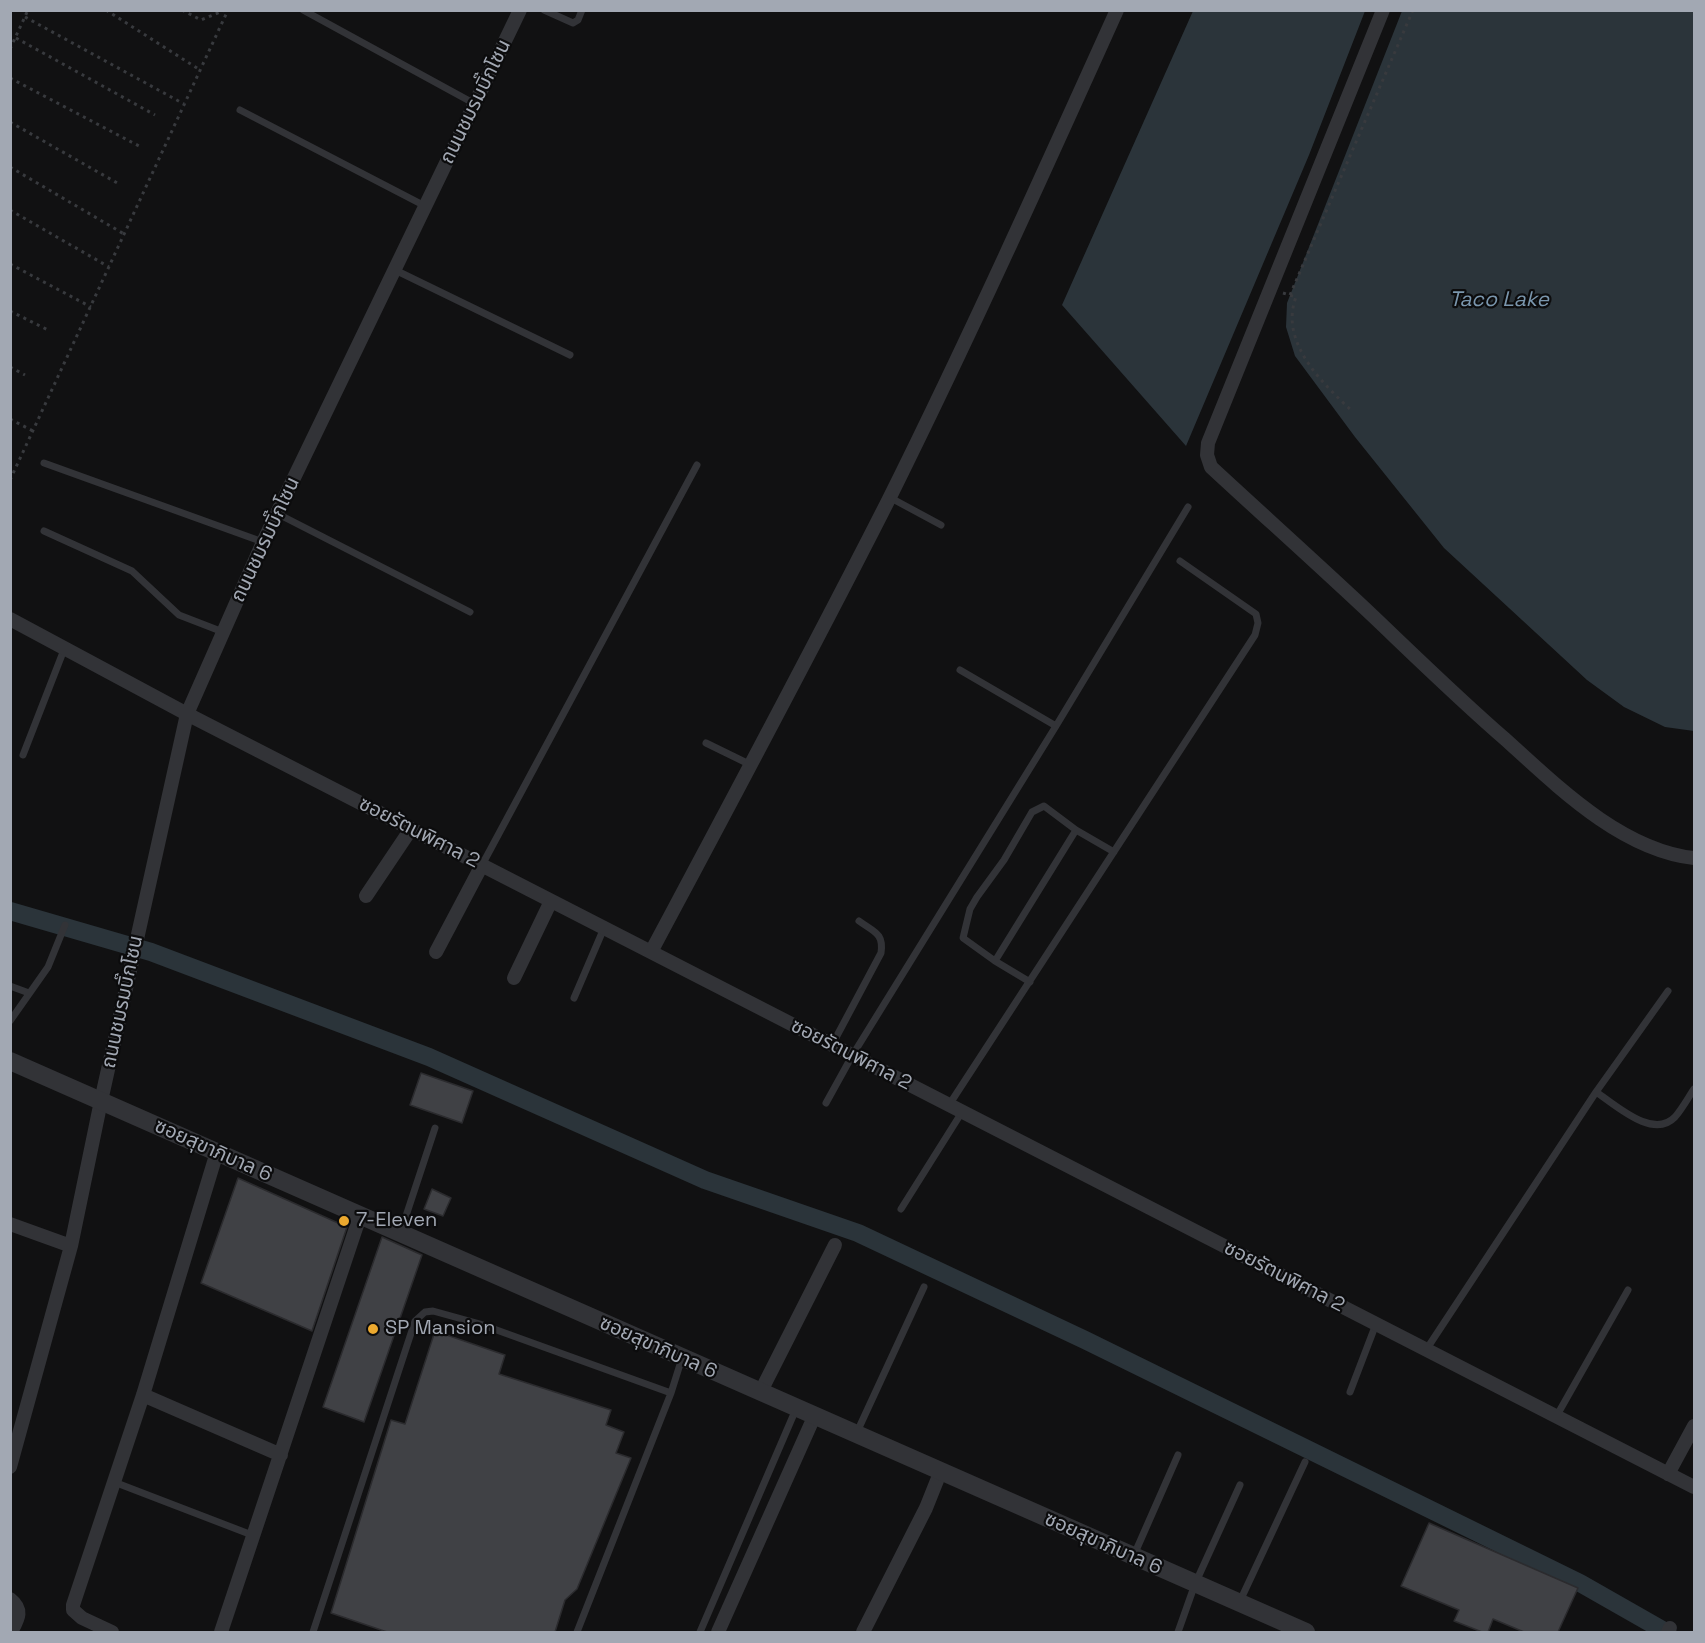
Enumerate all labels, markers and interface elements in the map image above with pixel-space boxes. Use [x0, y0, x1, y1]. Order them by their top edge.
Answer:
street label: ถนนชมรมบิ๊กโซน [436, 36, 516, 168]
water label: Taco Lake [1449, 287, 1549, 313]
street label: ถนนชมรมบิ๊กโซน [227, 474, 305, 606]
street label: ซอยรัตนพิศาล 2 [355, 792, 483, 874]
street label: ถนนชมรมบิ๊กโซน [97, 933, 149, 1071]
street label: ซอยรัตนพิศาล 2 [787, 1014, 915, 1096]
street label: ซอยสุขาภิบาล 6 [151, 1114, 275, 1188]
place label: 7-Eleven [356, 1209, 437, 1233]
marker: 7-Eleven [337, 1214, 351, 1228]
street label: ซอยรัตนพิศาล 2 [1220, 1236, 1348, 1318]
street label: ซอยสุขาภิบาล 6 [596, 1311, 720, 1385]
place label: SP Mansion [385, 1317, 496, 1341]
marker: SP Mansion [366, 1322, 380, 1336]
street label: ซอยสุขาภิบาล 6 [1041, 1507, 1165, 1581]

